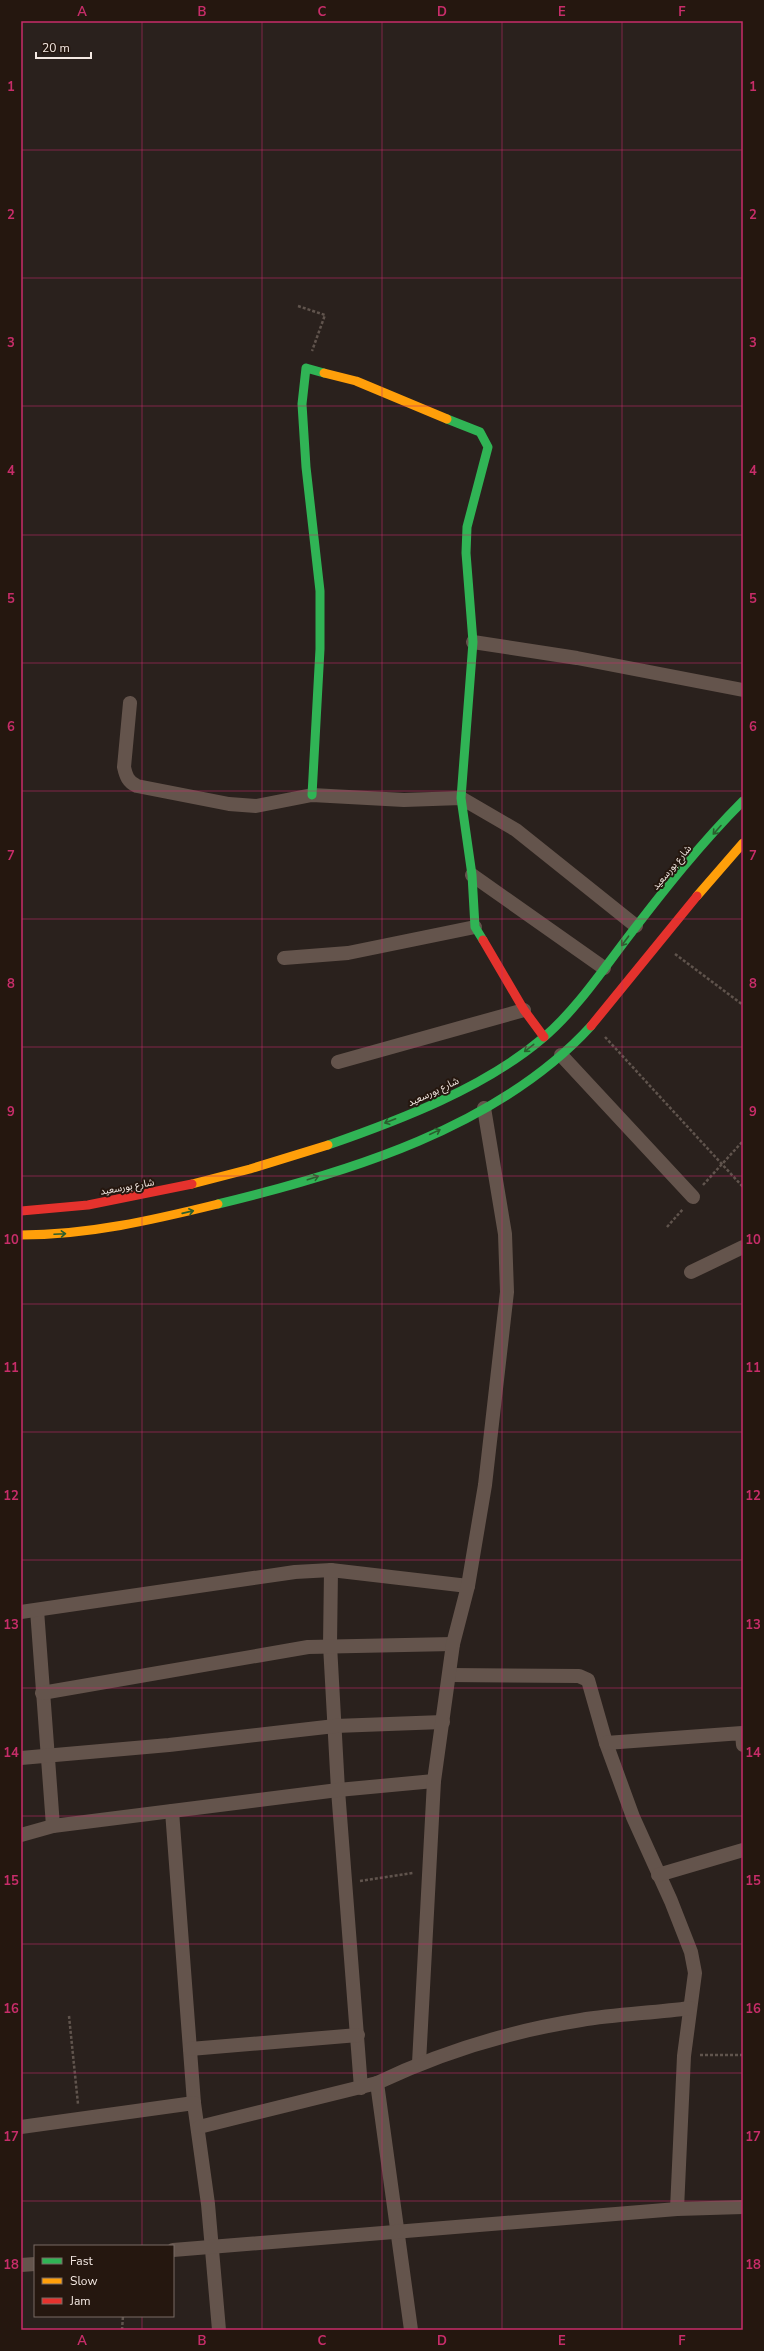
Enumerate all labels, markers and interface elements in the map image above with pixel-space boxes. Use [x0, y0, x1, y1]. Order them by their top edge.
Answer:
text: A [77, 3, 87, 21]
text: B [198, 3, 207, 21]
text: C [318, 3, 327, 21]
text: D [437, 3, 447, 21]
text: E [558, 3, 566, 21]
text: F [678, 3, 686, 21]
scale bar [36, 34, 91, 60]
text: 20 m [42, 40, 70, 56]
text: 1 [7, 78, 15, 96]
text: 1 [749, 78, 757, 96]
text: 2 [7, 206, 15, 224]
text: 2 [749, 206, 757, 224]
text: 3 [7, 334, 15, 352]
text: 3 [749, 334, 757, 352]
text: 4 [7, 462, 15, 480]
text: 4 [749, 462, 757, 480]
text: 5 [7, 590, 15, 608]
text: 5 [749, 590, 757, 608]
text: 6 [7, 718, 15, 736]
text: 6 [749, 718, 757, 736]
one-way arrow [712, 825, 721, 835]
street label: شارع بورسعيد [649, 842, 695, 893]
text: 7 [7, 847, 15, 865]
text: 7 [749, 847, 757, 865]
one-way arrow [621, 935, 629, 946]
text: 8 [7, 975, 15, 993]
text: 8 [749, 975, 757, 993]
one-way arrow [524, 1044, 535, 1052]
street label: شارع بورسعيد [406, 1074, 461, 1110]
text: 9 [7, 1103, 15, 1121]
text: 9 [749, 1103, 757, 1121]
one-way arrow [384, 1118, 396, 1126]
one-way arrow [428, 1128, 440, 1135]
one-way arrow [307, 1174, 319, 1182]
street label: شارع بورسعيد [99, 1175, 156, 1199]
one-way arrow [181, 1208, 194, 1215]
one-way arrow [53, 1230, 66, 1238]
text: 10 [3, 1231, 19, 1249]
text: 10 [745, 1231, 761, 1249]
text: 11 [3, 1359, 19, 1377]
text: 11 [745, 1359, 761, 1377]
text: 12 [3, 1487, 19, 1505]
text: 12 [745, 1487, 761, 1505]
text: 13 [3, 1616, 19, 1634]
text: 13 [745, 1616, 761, 1634]
text: 14 [3, 1744, 19, 1762]
text: 14 [745, 1744, 761, 1762]
text: 15 [3, 1872, 19, 1890]
text: 15 [745, 1872, 761, 1890]
text: 16 [3, 2000, 19, 2018]
text: 16 [745, 2000, 761, 2018]
text: 17 [3, 2128, 19, 2146]
text: 17 [745, 2128, 761, 2146]
legend [34, 2245, 174, 2317]
text: Fast [70, 2253, 93, 2269]
text: 18 [3, 2256, 19, 2274]
text: 18 [745, 2256, 761, 2274]
text: Slow [70, 2273, 98, 2289]
text: Jam [69, 2293, 91, 2309]
text: A [77, 2332, 87, 2350]
text: B [198, 2332, 207, 2350]
text: C [318, 2332, 327, 2350]
text: D [437, 2332, 447, 2350]
text: E [558, 2332, 566, 2350]
text: F [678, 2332, 686, 2350]

